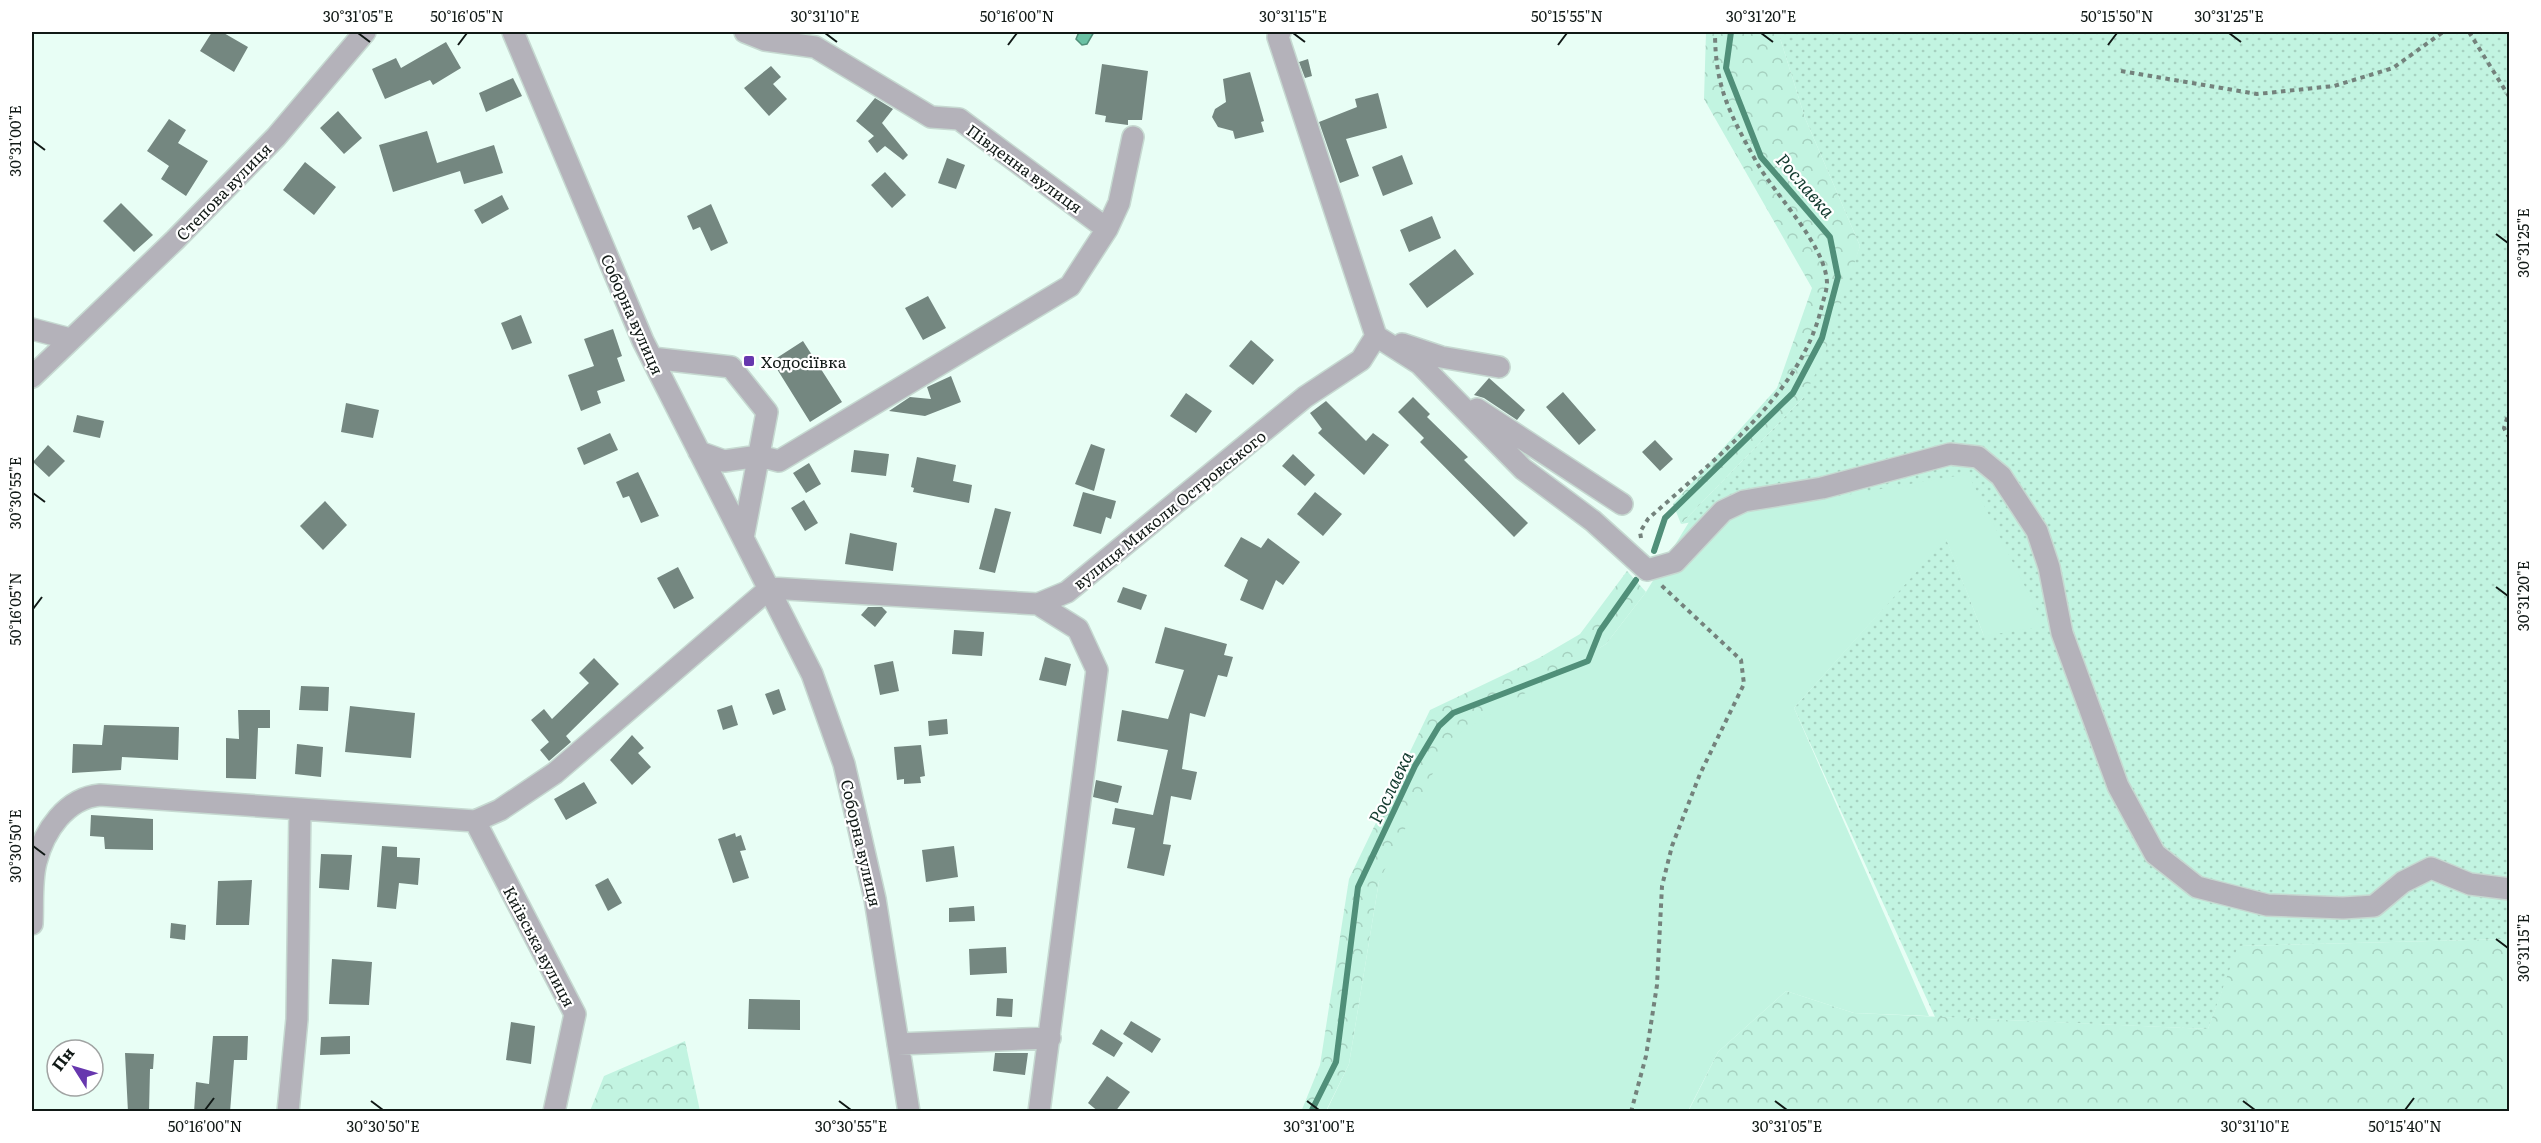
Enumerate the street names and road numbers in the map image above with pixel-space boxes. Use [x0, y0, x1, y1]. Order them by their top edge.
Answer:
street label: Південна вулиця [962, 118, 1088, 218]
street label: Степова вулиця [170, 137, 276, 245]
street label: Соборна вулиця [596, 250, 670, 378]
street label: вулиця Миколи Островського [1067, 424, 1271, 594]
street label: Соборна вулиця [836, 777, 888, 909]
street label: Київська вулиця [498, 881, 582, 1011]

